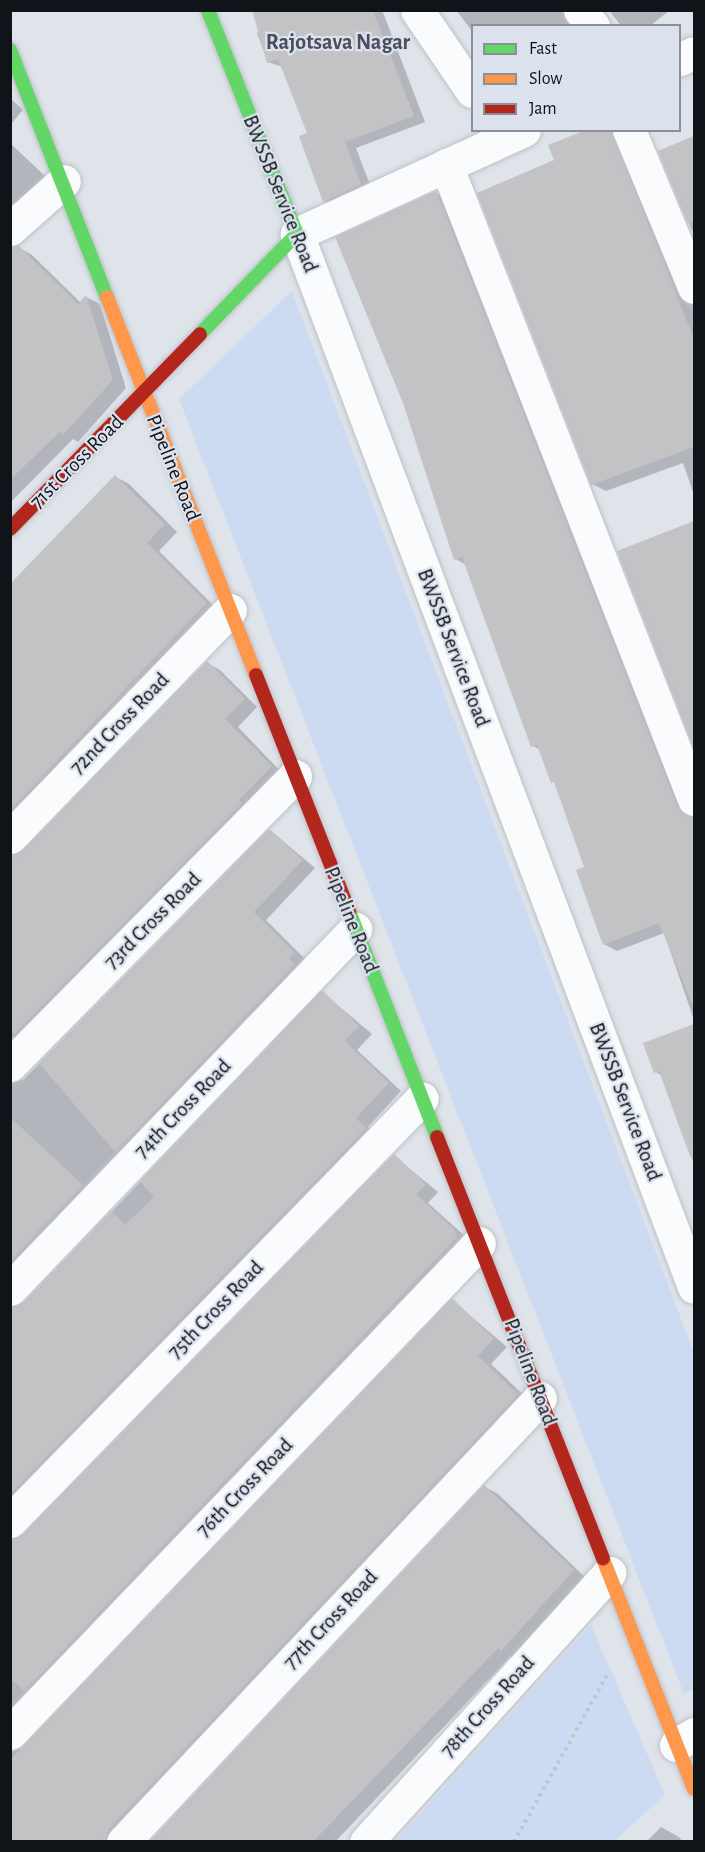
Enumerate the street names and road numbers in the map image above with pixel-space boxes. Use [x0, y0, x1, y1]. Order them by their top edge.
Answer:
street label: BWSSB Service Road [237, 112, 323, 276]
street label: 71st Cross Road [25, 410, 129, 514]
street label: Pipeline Road [140, 411, 206, 525]
street label: BWSSB Service Road [411, 565, 495, 731]
street label: 72nd Cross Road [65, 668, 175, 780]
street label: Pipeline Road [318, 863, 384, 977]
street label: 73rd Cross Road [99, 867, 207, 975]
street label: BWSSB Service Road [583, 1019, 667, 1185]
street label: 74th Cross Road [129, 1054, 237, 1164]
street label: 75th Cross Road [163, 1256, 269, 1364]
street label: Pipeline Road [498, 1315, 562, 1429]
street label: 76th Cross Road [191, 1433, 299, 1543]
street label: 77th Cross Road [278, 1565, 384, 1675]
street label: 78th Cross Road [436, 1651, 540, 1763]

